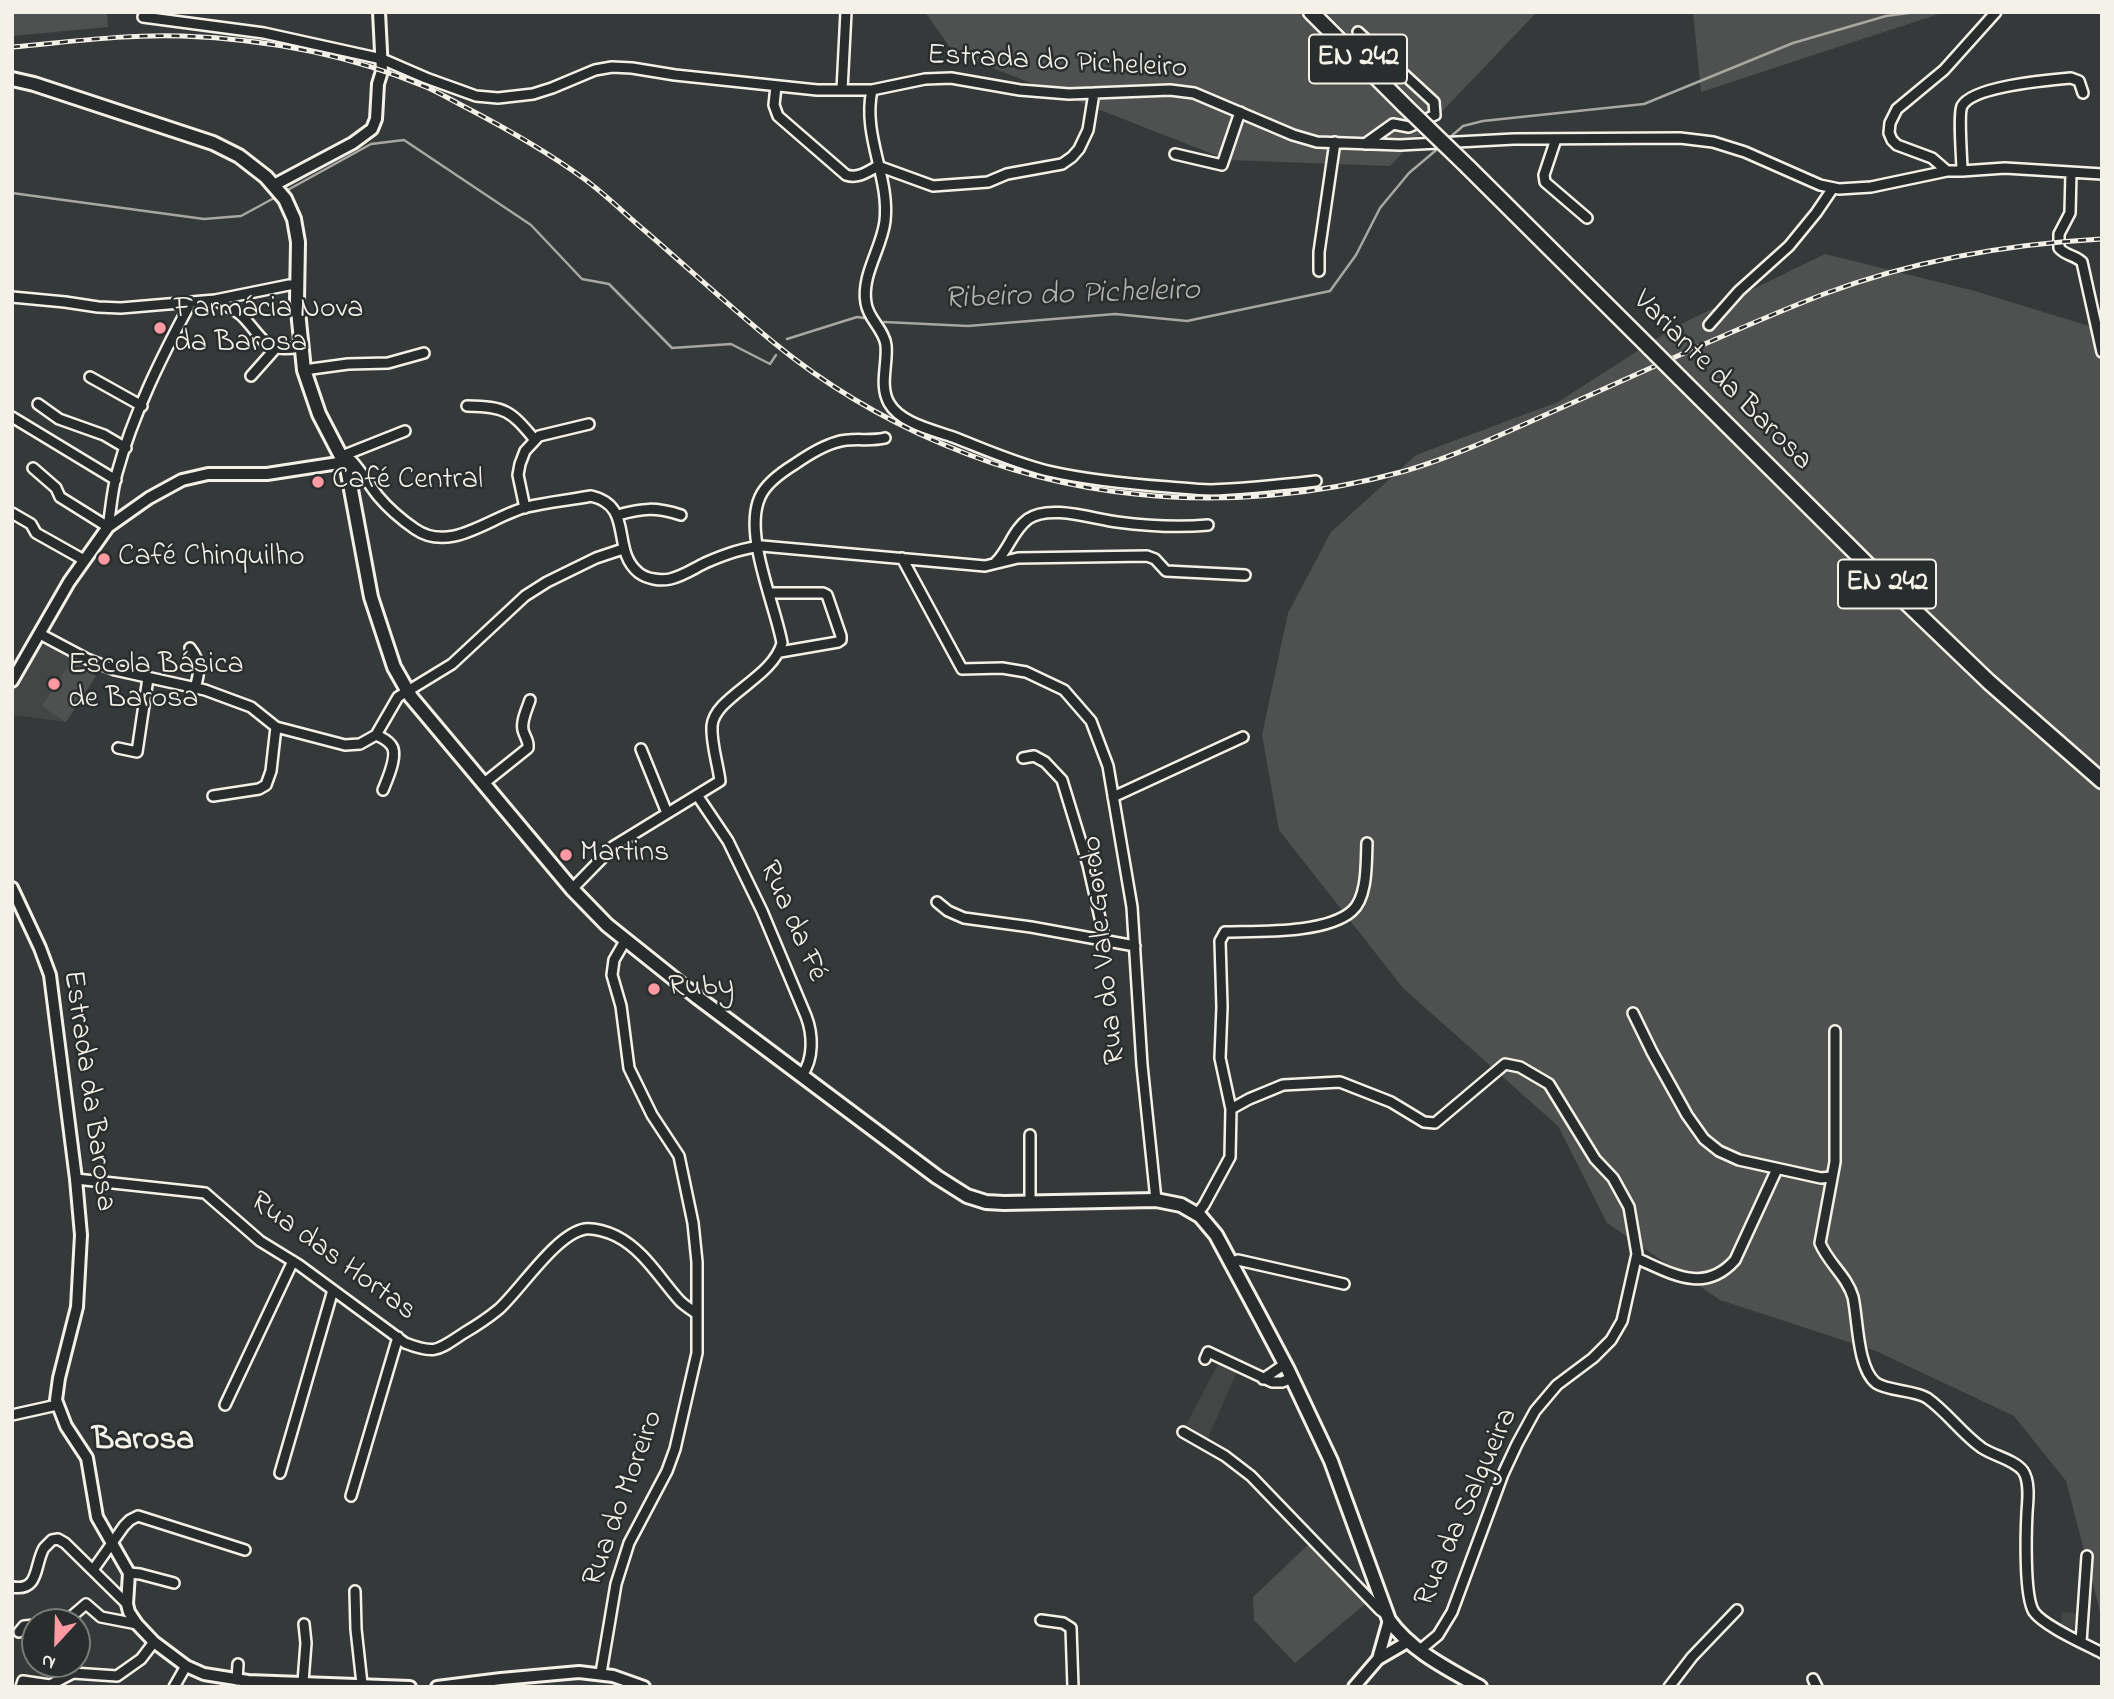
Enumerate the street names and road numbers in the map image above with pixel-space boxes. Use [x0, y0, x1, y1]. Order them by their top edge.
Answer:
road number: EN 242 [1309, 34, 1407, 84]
street label: Estrada do Picheleiro [926, 39, 1188, 89]
street label: Variante da Barosa [1623, 284, 1819, 480]
road number: EN 242 [1838, 560, 1936, 608]
street label: Rua do Vale Gordo [1076, 834, 1136, 1066]
street label: Rua da Fé [749, 856, 833, 988]
street label: Estrada da Barosa [52, 968, 122, 1214]
street label: Rua das Hortas [242, 1186, 422, 1330]
street label: Rua da Salgueira [1408, 1403, 1528, 1613]
street label: Rua do Moreiro [577, 1406, 673, 1592]

